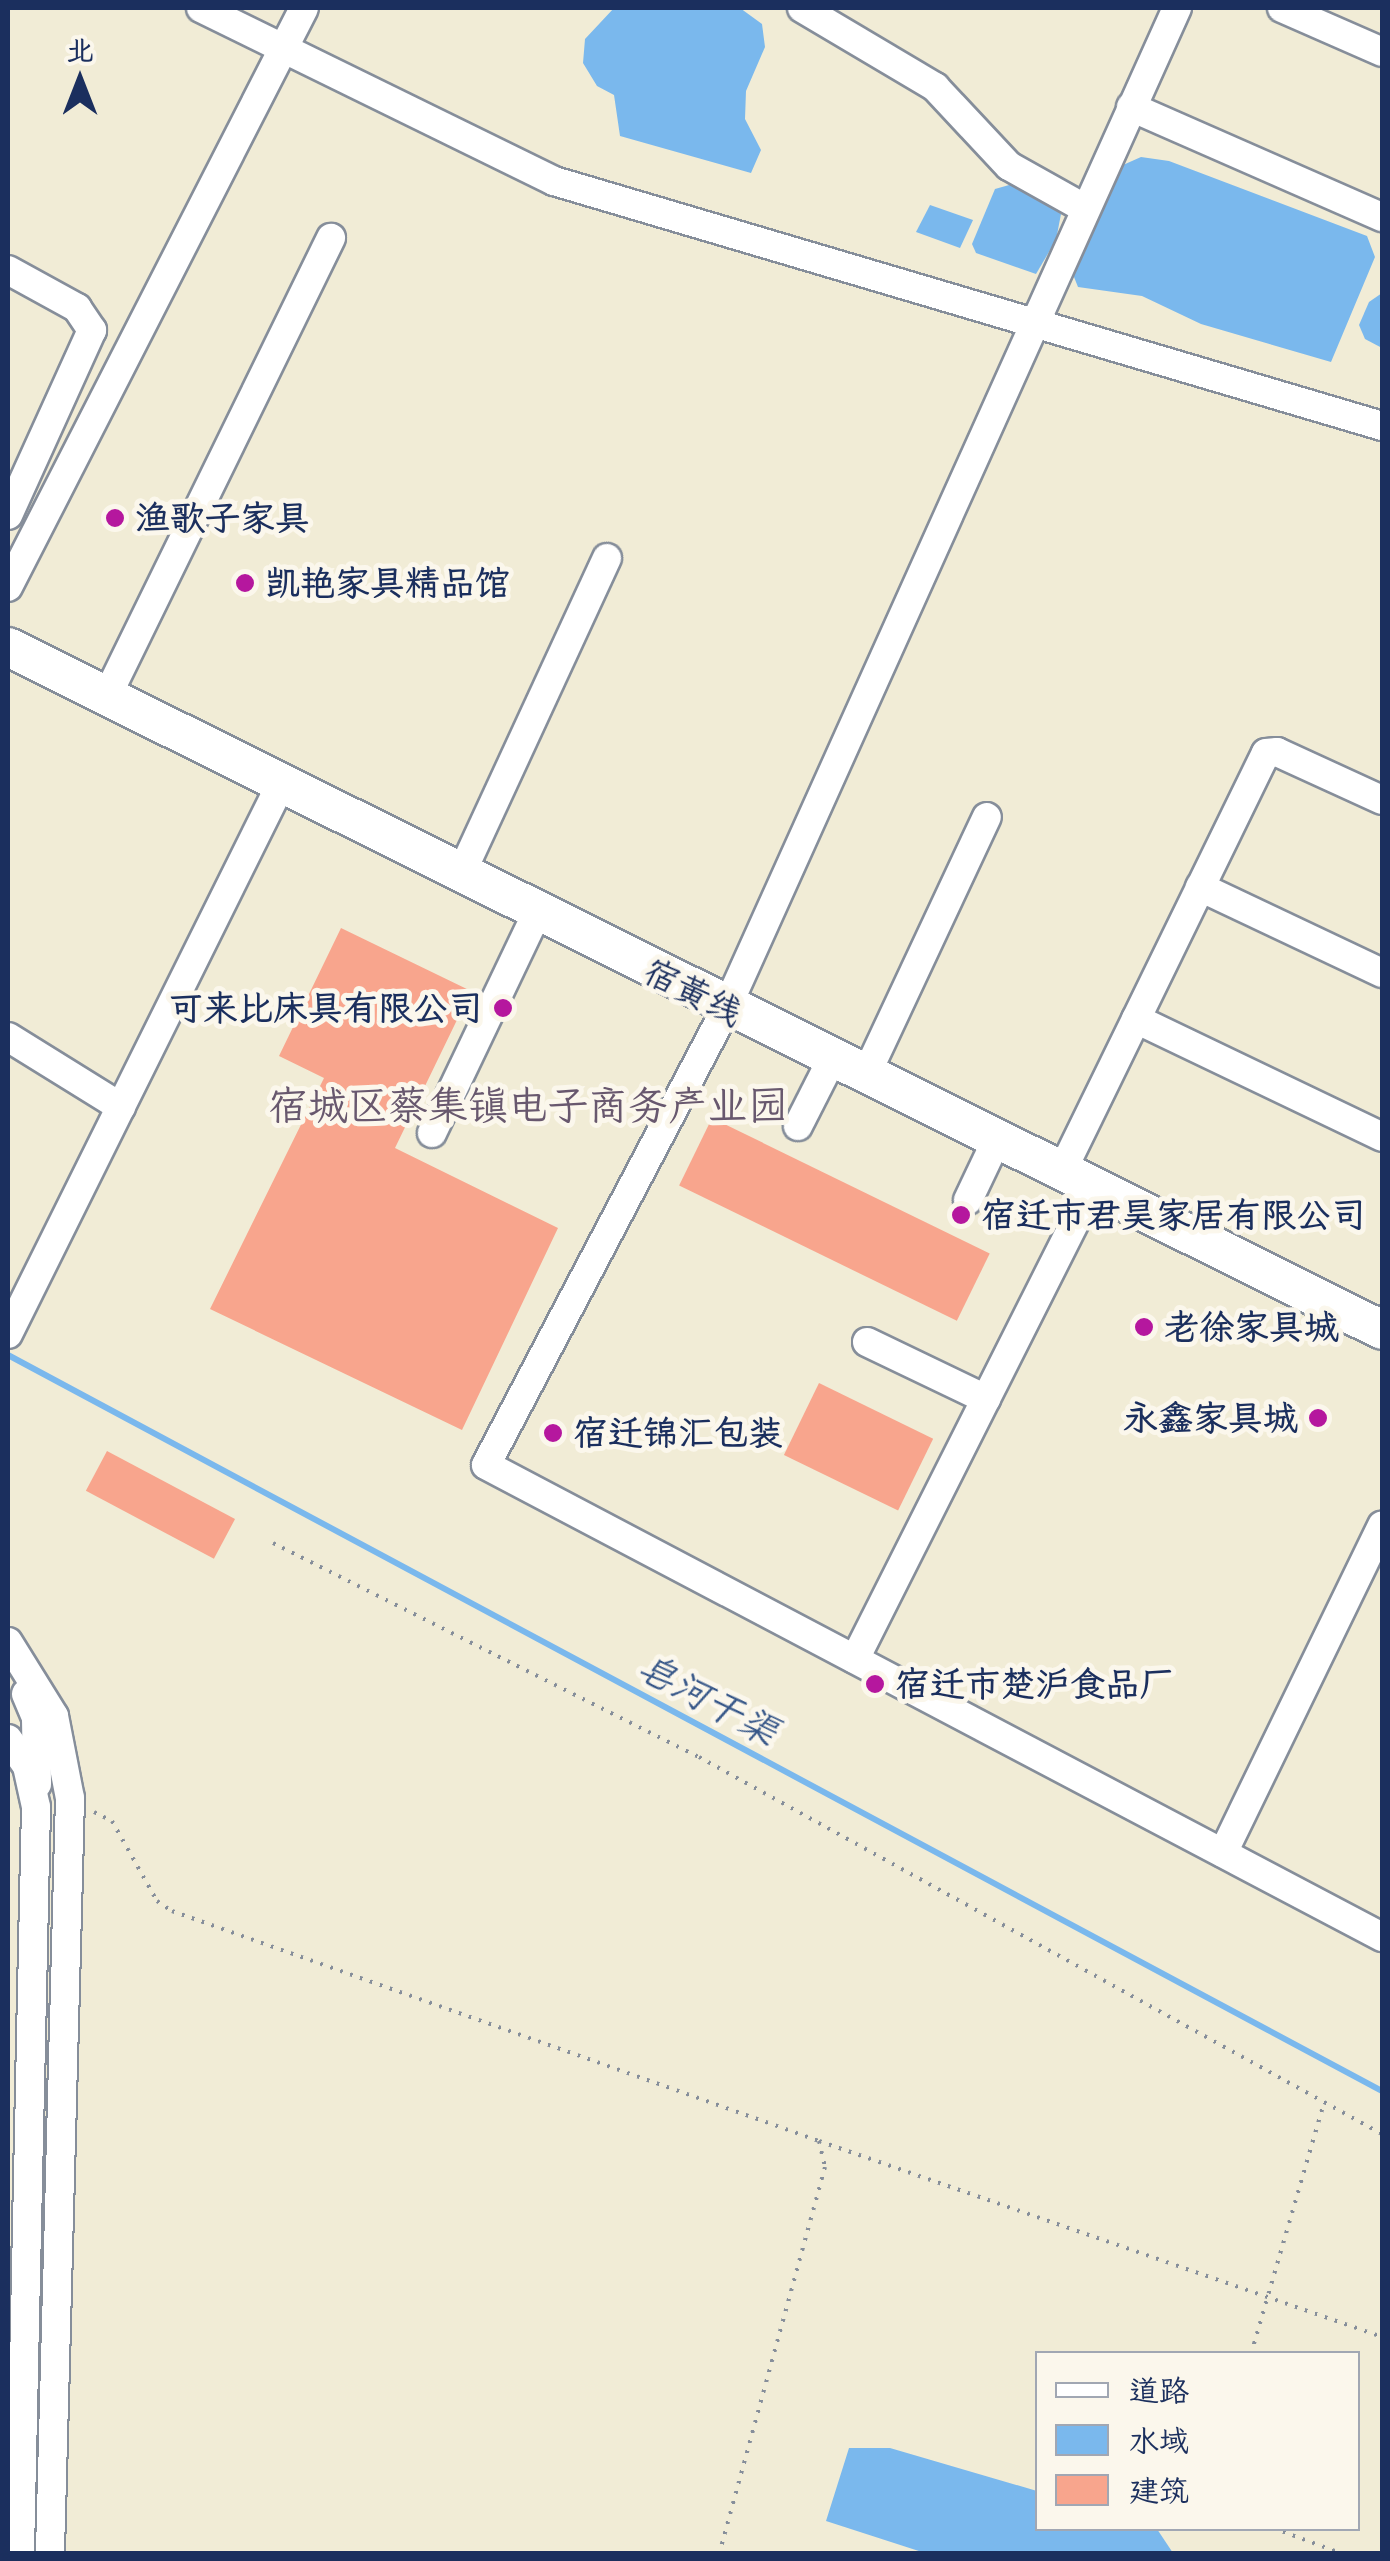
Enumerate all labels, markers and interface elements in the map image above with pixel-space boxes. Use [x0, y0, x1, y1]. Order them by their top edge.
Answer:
north arrow [30, 30, 130, 130]
text: 北 [66, 31, 94, 69]
place label: 渔歌子家具 [135, 497, 310, 539]
marker: 渔歌子家具 [104, 507, 126, 529]
place label: 凯艳家具精品馆 [265, 562, 510, 604]
marker: 凯艳家具精品馆 [234, 572, 256, 594]
street label: 宿黄线 [637, 949, 749, 1035]
place label: 可来比床具有限公司 [168, 987, 483, 1029]
marker: 可来比床具有限公司 [492, 997, 514, 1019]
district label: 宿城区蔡集镇电子商务产业园 [268, 1080, 788, 1128]
place label: 宿迁市君昊家居有限公司 [981, 1194, 1366, 1236]
marker: 宿迁市君昊家居有限公司 [950, 1204, 972, 1226]
place label: 老徐家具城 [1164, 1306, 1339, 1348]
marker: 老徐家具城 [1133, 1316, 1155, 1338]
place label: 永鑫家具城 [1123, 1397, 1298, 1439]
marker: 永鑫家具城 [1307, 1407, 1329, 1429]
place label: 宿迁锦汇包装 [573, 1412, 783, 1454]
marker: 宿迁锦汇包装 [542, 1422, 564, 1444]
water label: 皂河干渠 [630, 1643, 786, 1755]
place label: 宿迁市楚沪食品厂 [895, 1663, 1175, 1705]
marker: 宿迁市楚沪食品厂 [864, 1673, 886, 1695]
legend [1035, 2351, 1360, 2531]
text: 道路 [1129, 2370, 1189, 2410]
text: 水域 [1129, 2420, 1189, 2460]
text: 建筑 [1129, 2470, 1189, 2510]

